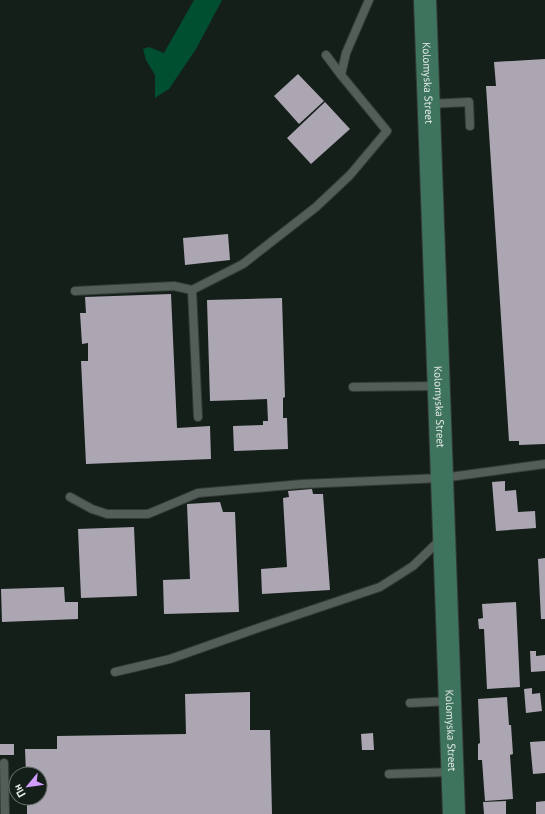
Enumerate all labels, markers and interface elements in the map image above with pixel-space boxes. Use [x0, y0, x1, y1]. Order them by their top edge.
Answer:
street label: Kolomyska Street [420, 42, 436, 124]
street label: Kolomyska Street [431, 366, 448, 448]
street label: Kolomyska Street [443, 689, 459, 772]
north arrow [8, 766, 48, 806]
text: Пн [10, 782, 29, 800]

